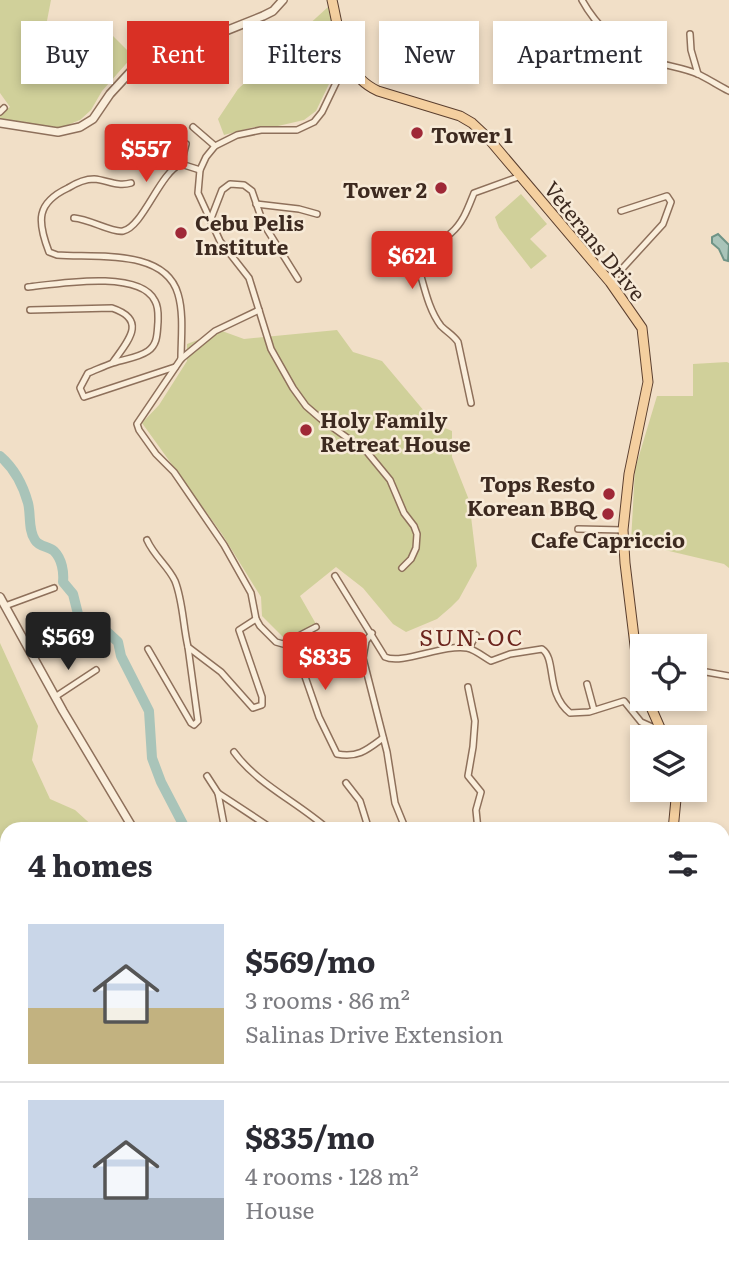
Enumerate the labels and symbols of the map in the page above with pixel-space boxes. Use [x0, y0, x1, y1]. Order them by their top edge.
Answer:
place label: Tower 1 [431, 118, 513, 149]
pin: $557 [105, 124, 187, 184]
marker: Tower 1 [409, 125, 425, 141]
place label: Tower 2 [343, 173, 427, 204]
street label: Veterans Drive [538, 173, 654, 307]
marker: Tower 2 [433, 180, 449, 196]
place label: Cebu Pelis Institute [195, 206, 304, 261]
marker: Cebu Pelis Institute [173, 225, 189, 241]
pin: $621 [371, 232, 453, 291]
place label: Holy Family Retreat House [320, 403, 471, 458]
marker: Holy Family Retreat House [298, 422, 314, 438]
place label: Tops Resto Korean BBQ [467, 467, 598, 522]
marker: Tops Resto Korean BBQ [601, 486, 617, 502]
marker: Cafe Capriccio [600, 506, 616, 522]
place label: Cafe Capriccio [531, 523, 685, 554]
pin: $569 [27, 612, 109, 672]
district label: SUN-OC [419, 619, 525, 653]
pin: $835 [284, 632, 366, 692]

